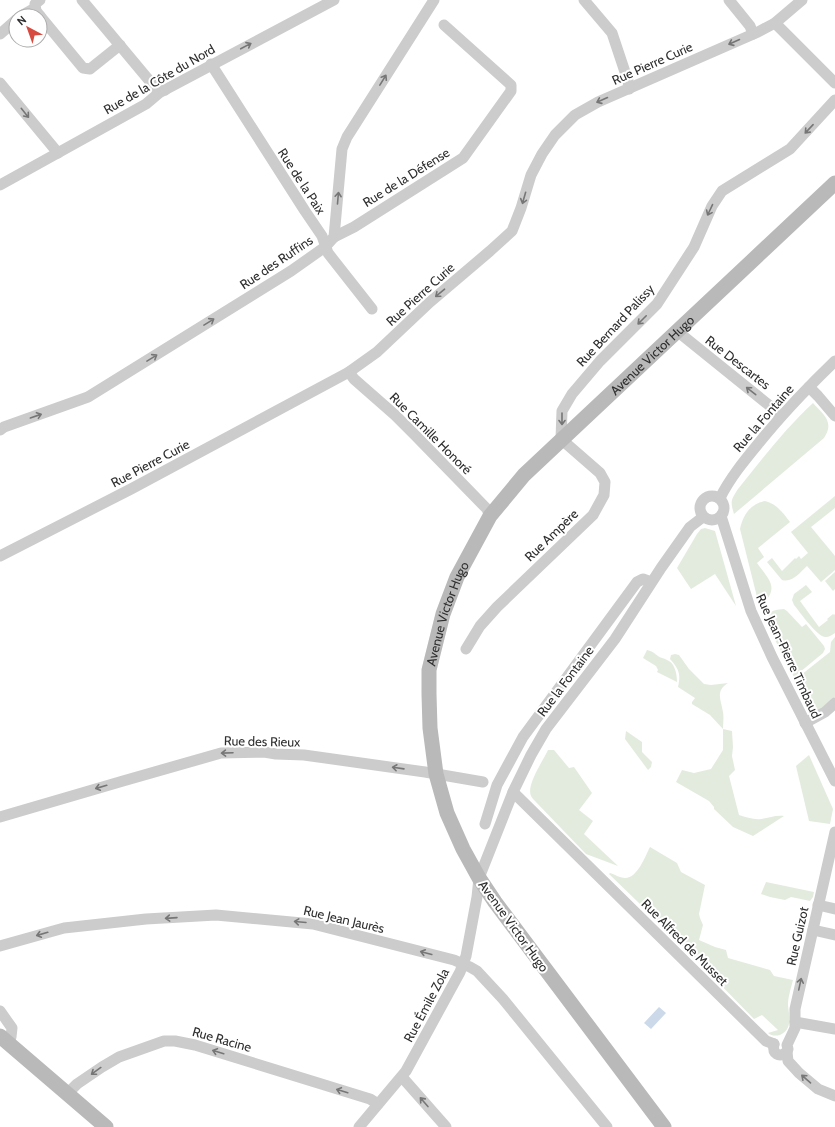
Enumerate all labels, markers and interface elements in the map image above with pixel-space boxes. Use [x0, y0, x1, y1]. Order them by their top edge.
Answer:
north arrow [8, 8, 48, 48]
text: N [14, 13, 29, 28]
street label: Rue Pierre Curie [609, 38, 695, 88]
one-way arrow [729, 39, 741, 47]
street label: Rue de la Côte du Nord [100, 41, 218, 117]
one-way arrow [239, 42, 251, 50]
one-way arrow [379, 74, 388, 85]
one-way arrow [597, 97, 609, 105]
one-way arrow [20, 107, 29, 118]
one-way arrow [804, 123, 813, 134]
street label: Rue de la Défense [360, 144, 453, 210]
street label: Rue de la Paix [275, 145, 330, 218]
one-way arrow [520, 191, 527, 204]
one-way arrow [334, 192, 341, 205]
one-way arrow [706, 204, 713, 216]
street label: Rue des Ruffins [236, 231, 316, 292]
street label: Rue Pierre Curie [382, 259, 458, 329]
street label: Rue Bernard Palissy [573, 280, 658, 370]
one-way arrow [435, 289, 445, 298]
street label: Avenue Victor Hugo [607, 312, 697, 398]
one-way arrow [637, 315, 647, 324]
one-way arrow [203, 318, 215, 326]
street label: Rue Descartes [702, 332, 774, 393]
one-way arrow [146, 354, 157, 362]
street label: Rue la Fontaine [729, 381, 797, 455]
one-way arrow [746, 386, 757, 395]
street label: Rue Camille Honoré [387, 389, 476, 478]
one-way arrow [30, 411, 42, 419]
one-way arrow [558, 412, 566, 425]
street label: Rue Pierre Curie [108, 435, 192, 490]
street label: Rue Ampère [521, 505, 581, 564]
street label: Avenue Victor Hugo [422, 558, 472, 667]
street label: Rue Jean-Pierre Timbaud [753, 591, 825, 721]
street label: Rue la Fontaine [533, 642, 597, 719]
street label: Rue des Rieux [224, 732, 301, 750]
one-way arrow [221, 749, 234, 757]
one-way arrow [392, 764, 405, 772]
one-way arrow [95, 784, 108, 791]
street label: Avenue Victor Hugo [475, 877, 553, 975]
street label: Rue Alfred de Musset [638, 895, 732, 989]
street label: Rue Jean Jaurès [302, 902, 387, 936]
street label: Rue Guizot [782, 905, 812, 967]
one-way arrow [165, 914, 178, 921]
one-way arrow [294, 919, 307, 926]
one-way arrow [36, 931, 49, 938]
one-way arrow [420, 949, 433, 956]
street label: Rue Émile Zola [399, 964, 452, 1045]
one-way arrow [797, 978, 805, 991]
street label: Rue Racine [191, 1023, 254, 1055]
one-way arrow [211, 1048, 224, 1055]
one-way arrow [91, 1067, 102, 1075]
one-way arrow [801, 1074, 811, 1083]
one-way arrow [336, 1087, 349, 1094]
one-way arrow [420, 1096, 429, 1107]

